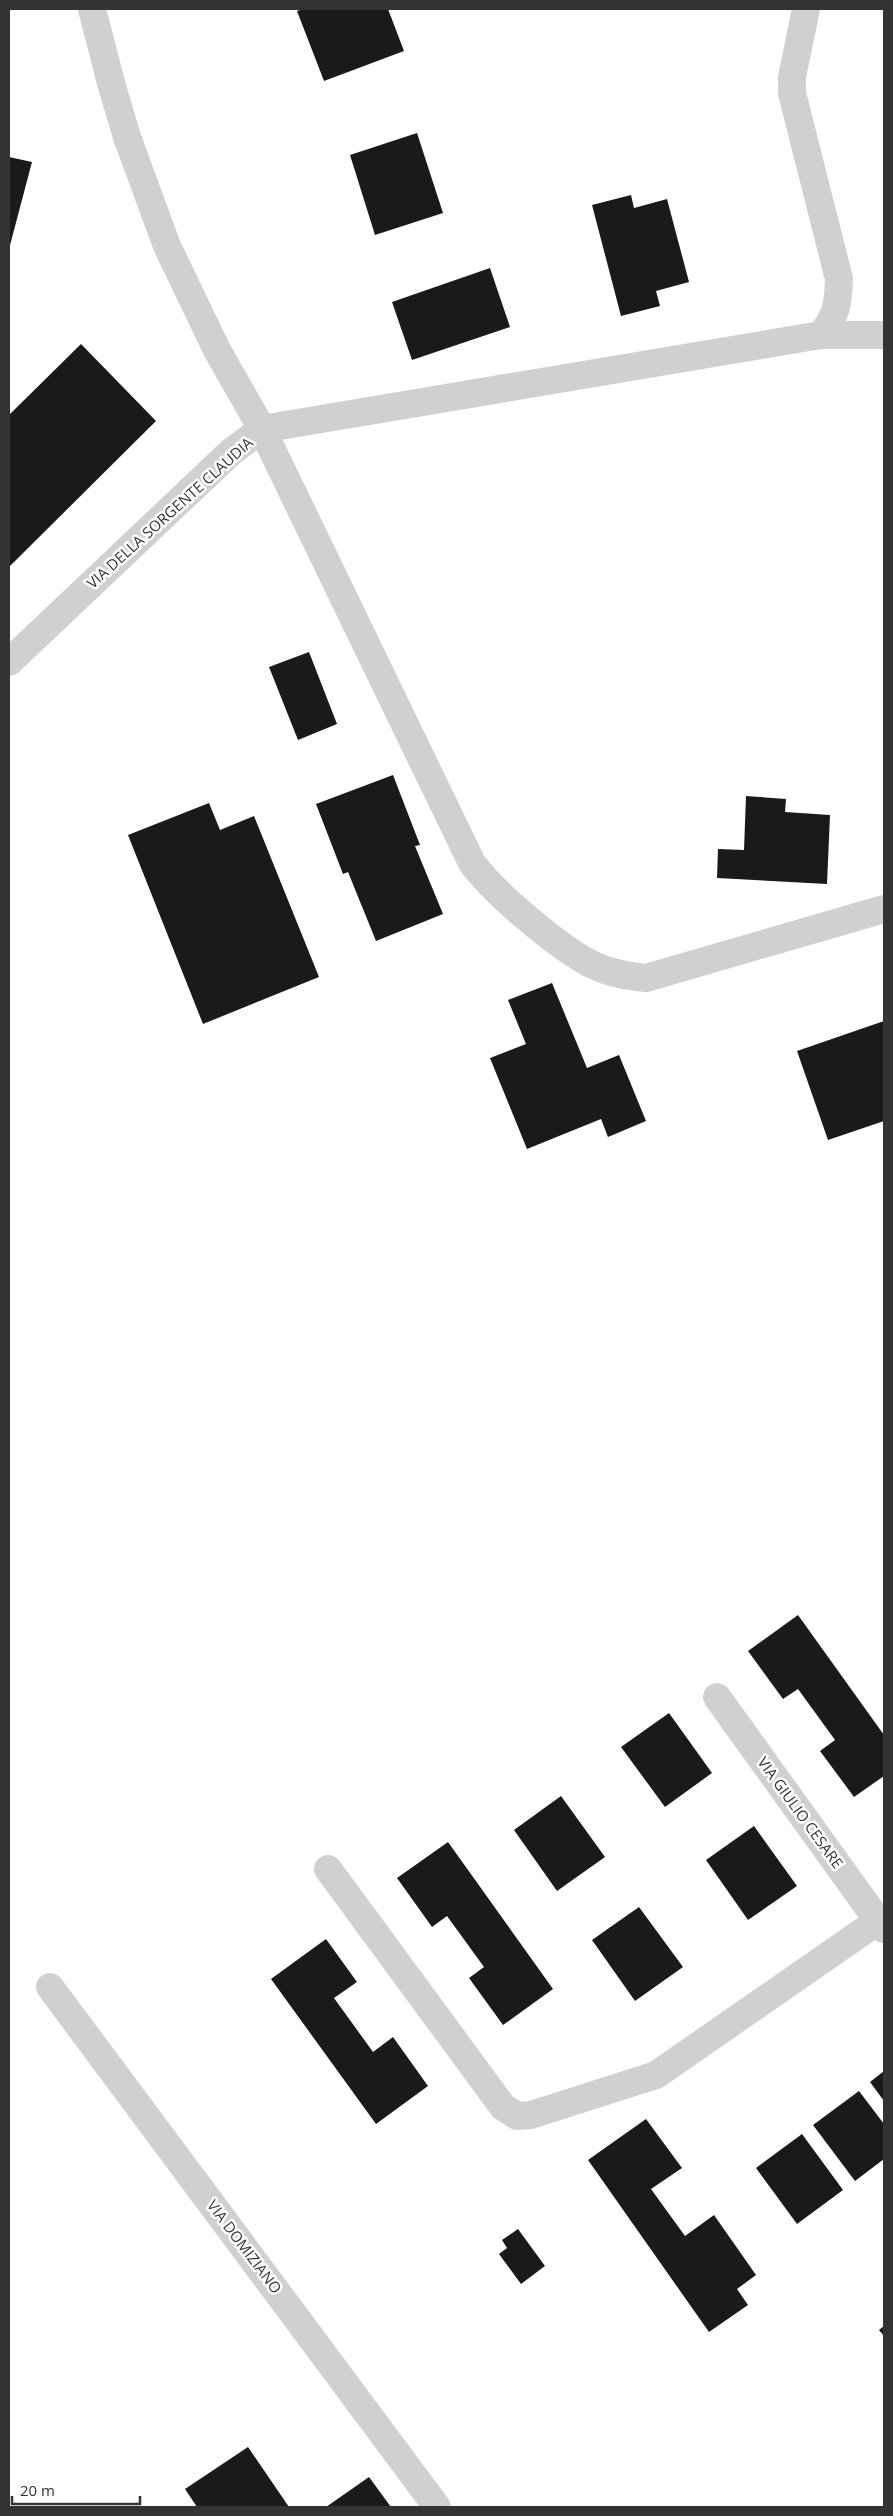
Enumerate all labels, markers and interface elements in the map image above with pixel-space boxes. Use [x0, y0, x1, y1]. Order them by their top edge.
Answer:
street label: VIA DELLA SORGENTE CLAUDIA [82, 432, 257, 592]
street label: VIA GIULIO CESARE [754, 1753, 848, 1872]
street label: VIA DOMIZIANO [203, 2196, 286, 2297]
scale bar [12, 2474, 140, 2506]
text: 20 m [20, 2480, 55, 2500]

